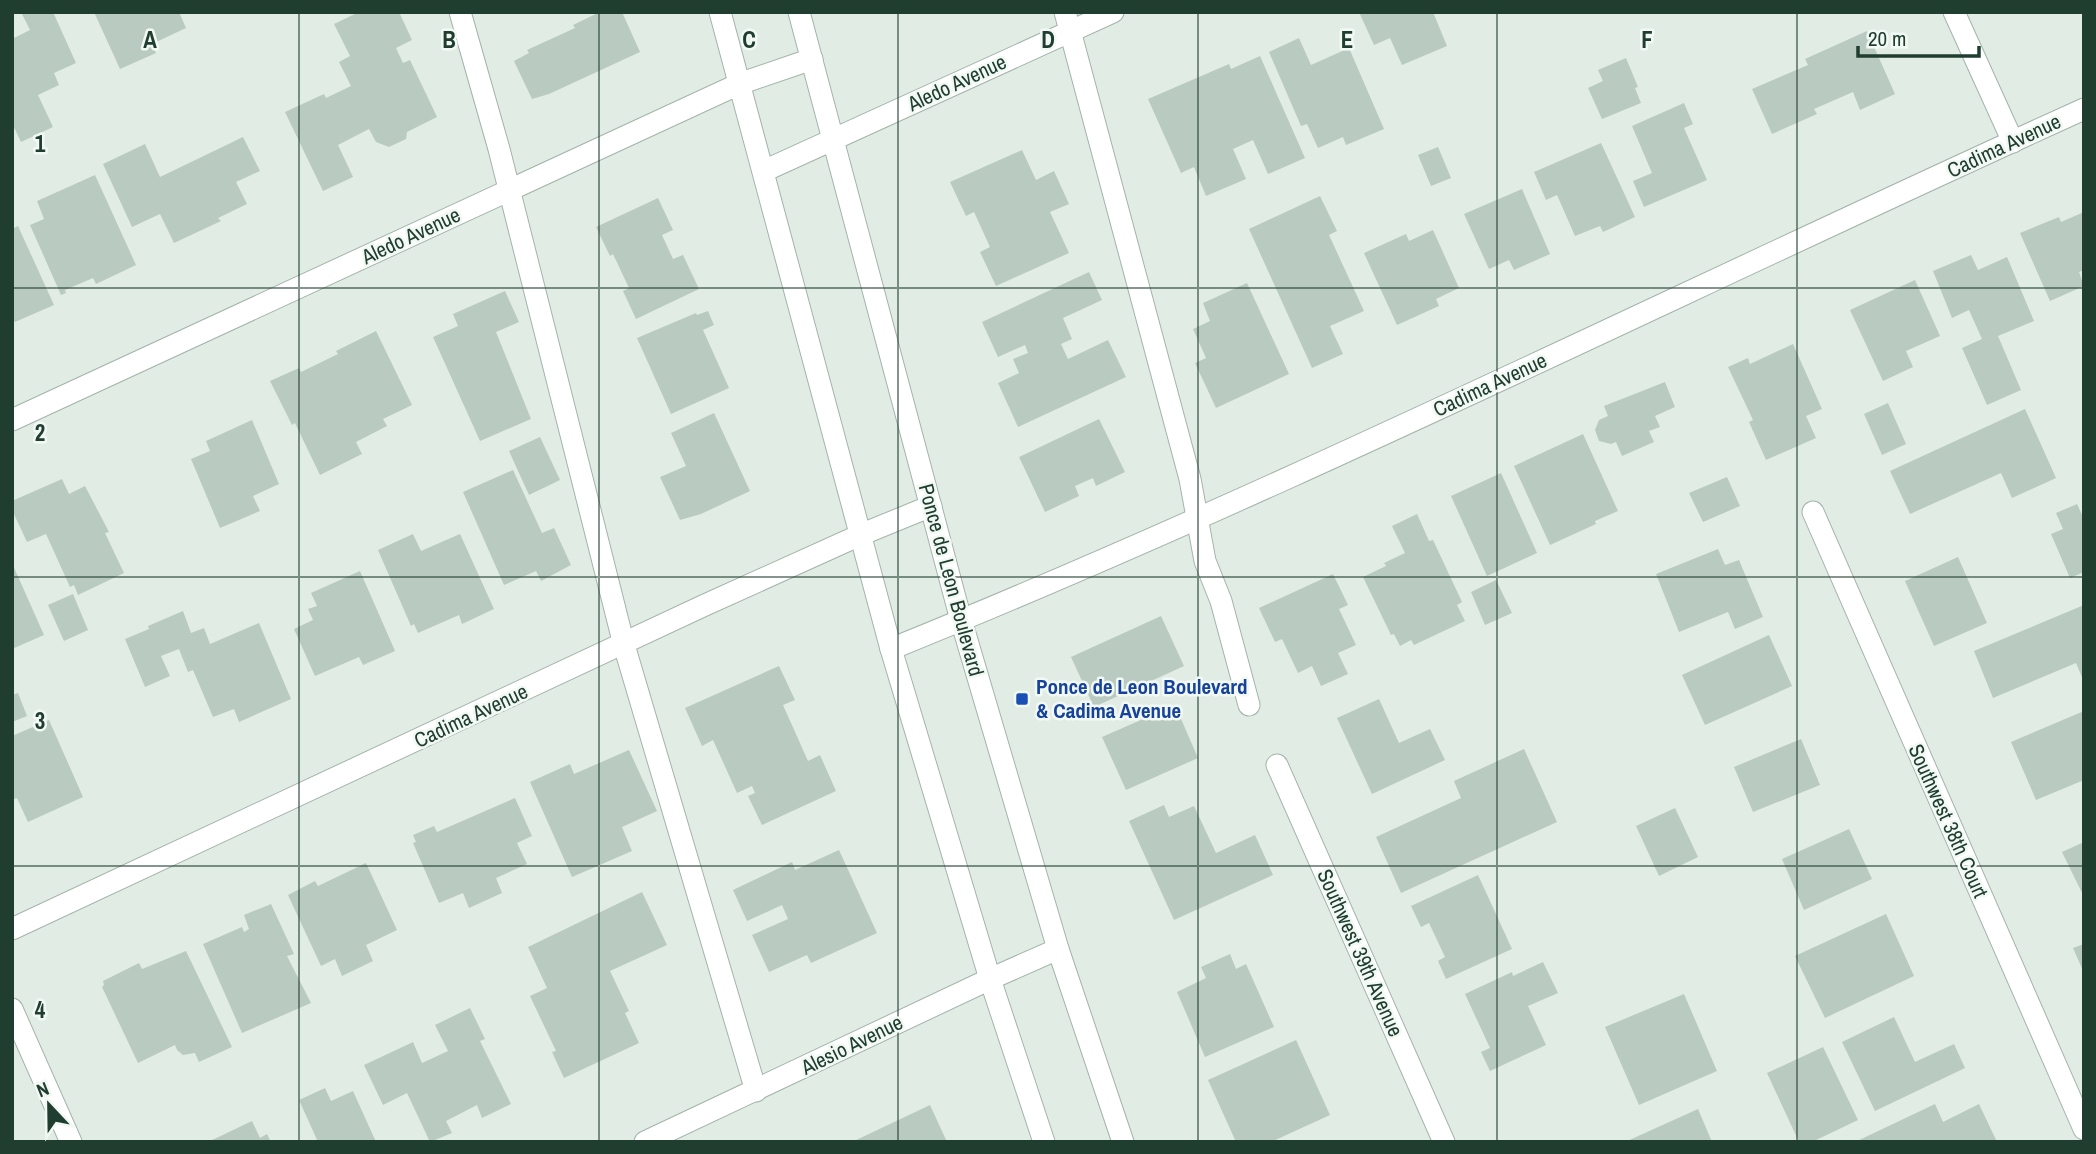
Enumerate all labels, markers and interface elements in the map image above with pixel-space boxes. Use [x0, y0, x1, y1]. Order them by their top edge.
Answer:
scale bar [1858, 14, 1979, 58]
text: A [143, 24, 157, 55]
text: B [442, 24, 456, 55]
text: C [742, 24, 756, 55]
text: D [1041, 24, 1055, 55]
text: E [1341, 24, 1353, 55]
text: F [1641, 24, 1653, 55]
text: 20 m [1868, 24, 1906, 53]
street label: Aledo Avenue [902, 47, 1011, 119]
street label: Cadima Avenue [1942, 107, 2065, 185]
text: 1 [35, 128, 46, 159]
street label: Aledo Avenue [356, 200, 465, 272]
street label: Cadima Avenue [1428, 346, 1551, 424]
text: 2 [35, 417, 45, 448]
street label: Ponce de Leon Boulevard [912, 480, 991, 679]
place label: Ponce de Leon Boulevard & Cadima Avenue [1036, 672, 1248, 725]
street label: Cadima Avenue [409, 677, 532, 755]
marker: Ponce de Leon Boulevard & Cadima Avenue [1014, 691, 1030, 707]
text: 3 [35, 705, 45, 736]
street label: Southwest 38th Court [1902, 739, 1995, 903]
street label: Southwest 39th Avenue [1310, 864, 1410, 1041]
text: 4 [35, 994, 46, 1025]
street label: Alesio Avenue [795, 1007, 907, 1082]
north arrow [14, 1070, 84, 1140]
text: N [33, 1075, 53, 1103]

